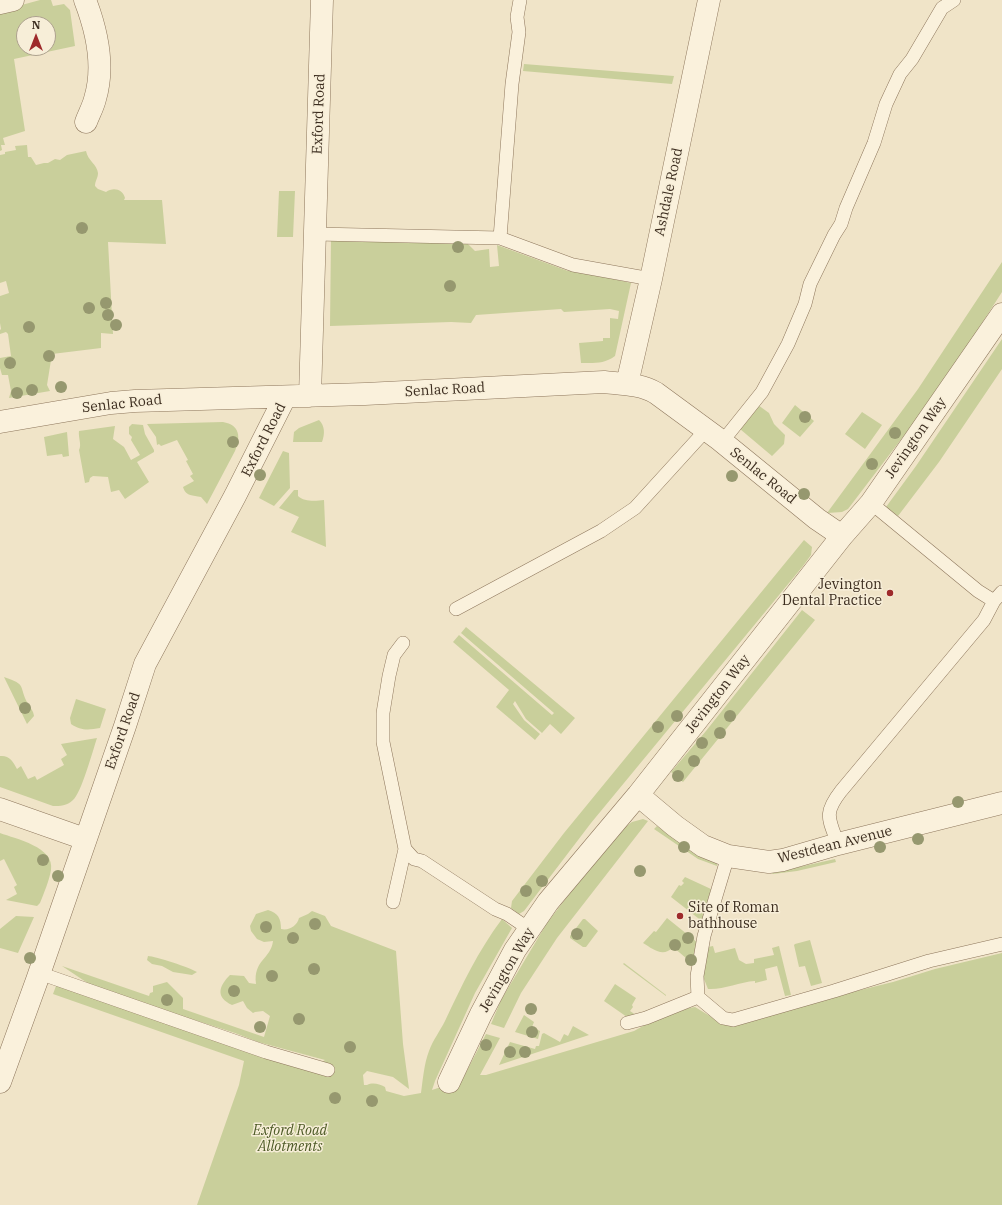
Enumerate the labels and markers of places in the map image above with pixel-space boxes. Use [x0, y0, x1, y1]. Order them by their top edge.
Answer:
place label: Jevington Dental Practice [782, 577, 882, 610]
marker: Jevington Dental Practice [885, 588, 895, 598]
place label: Site of Roman bathhouse [688, 900, 779, 932]
marker: Site of Roman bathhouse [675, 911, 685, 921]

